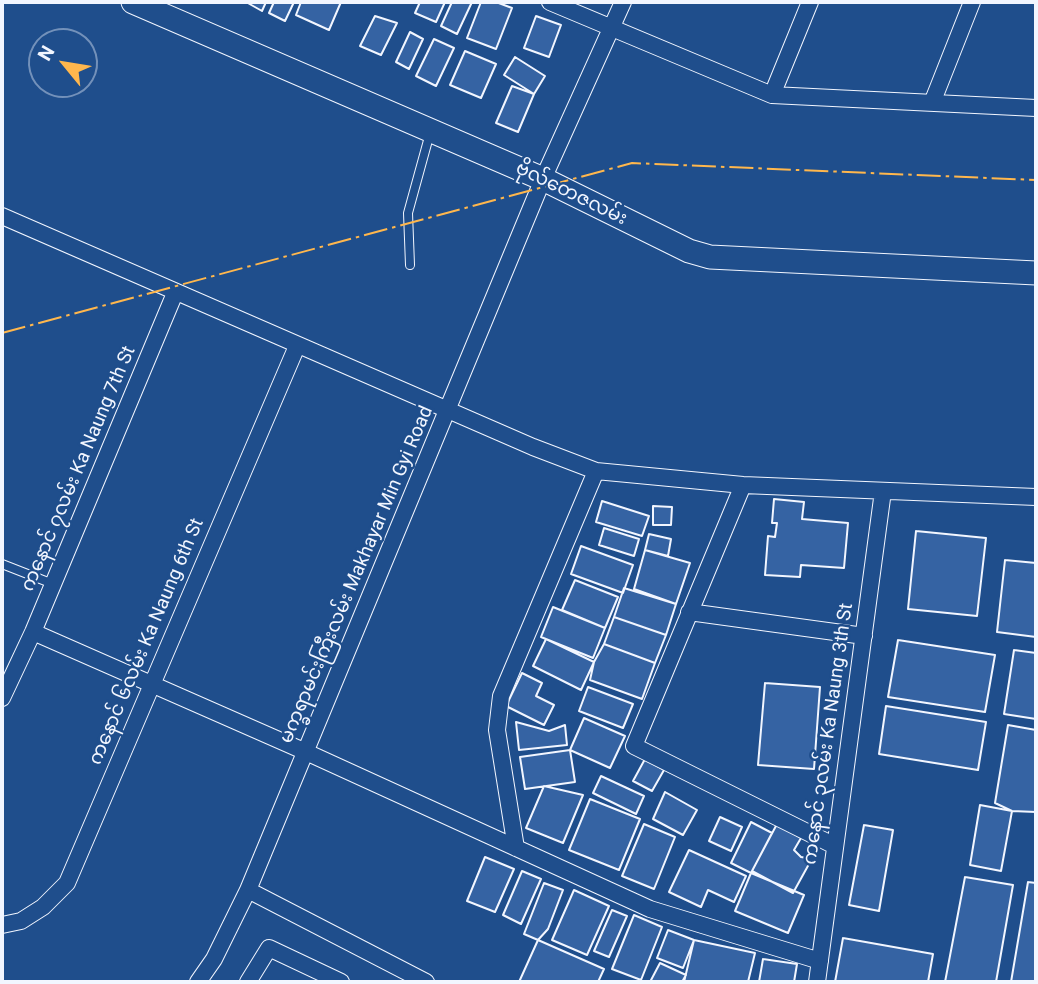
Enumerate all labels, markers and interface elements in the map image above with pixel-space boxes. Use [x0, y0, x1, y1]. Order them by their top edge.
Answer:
north arrow [28, 28, 98, 98]
text: N [33, 42, 59, 65]
street label: ဗိုလ်တေဇလမ်း [512, 157, 630, 231]
street label: ကနောင် ၇လမ်း Ka Naung 7th St [17, 343, 141, 595]
street label: မက္ခရာမင်းကြီးလမ်း Makhayar Min Gyi Road [275, 403, 439, 747]
street label: ကနောင် ၆လမ်း Ka Naung 6th St [85, 515, 209, 769]
street label: ကနောင် ၃လမ်း Ka Naung 3th St [799, 602, 859, 866]

